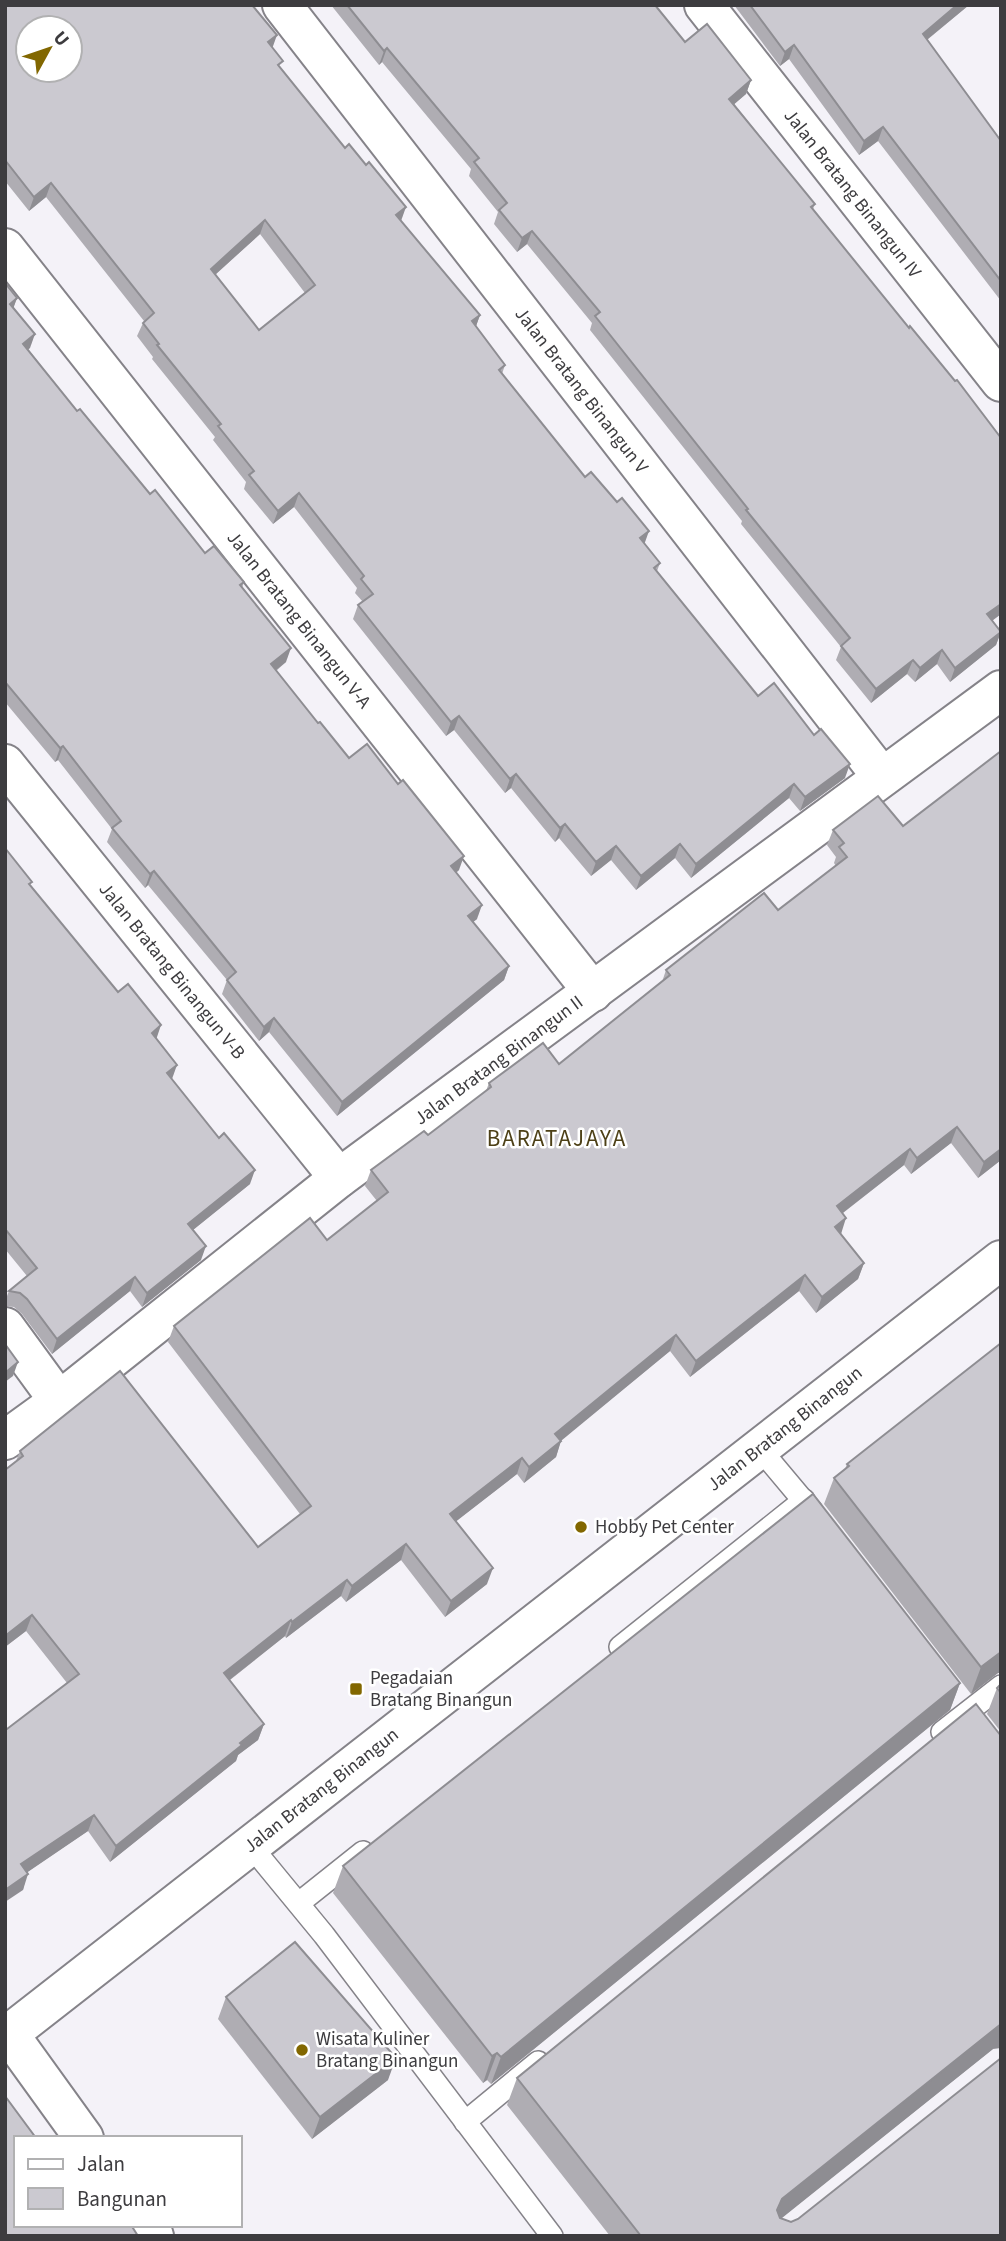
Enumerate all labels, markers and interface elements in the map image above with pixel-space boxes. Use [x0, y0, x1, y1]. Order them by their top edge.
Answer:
north arrow [14, 14, 84, 84]
text: U [46, 26, 75, 53]
street label: Jalan Bratang Binangun IV [777, 103, 928, 284]
street label: Jalan Bratang Binangun V [508, 302, 655, 479]
street label: Jalan Bratang Binangun V-A [220, 525, 378, 715]
street label: Jalan Bratang Binangun V-B [92, 877, 252, 1065]
street label: Jalan Bratang Binangun II [409, 989, 589, 1132]
district label: BARATAJAYA [487, 1122, 627, 1155]
street label: Jalan Bratang Binangun [702, 1360, 868, 1498]
place label: Hobby Pet Center [595, 1514, 734, 1541]
marker: Hobby Pet Center [573, 1519, 589, 1535]
place label: Pegadaian Bratang Binangun [370, 1665, 513, 1714]
marker: Pegadaian Bratang Binangun [348, 1681, 364, 1697]
street label: Jalan Bratang Binangun [238, 1721, 404, 1859]
place label: Wisata Kuliner Bratang Binangun [316, 2026, 459, 2075]
marker: Wisata Kuliner Bratang Binangun [294, 2042, 310, 2058]
legend [14, 2136, 242, 2227]
text: Jalan [77, 2149, 125, 2179]
text: Bangunan [77, 2184, 167, 2214]

